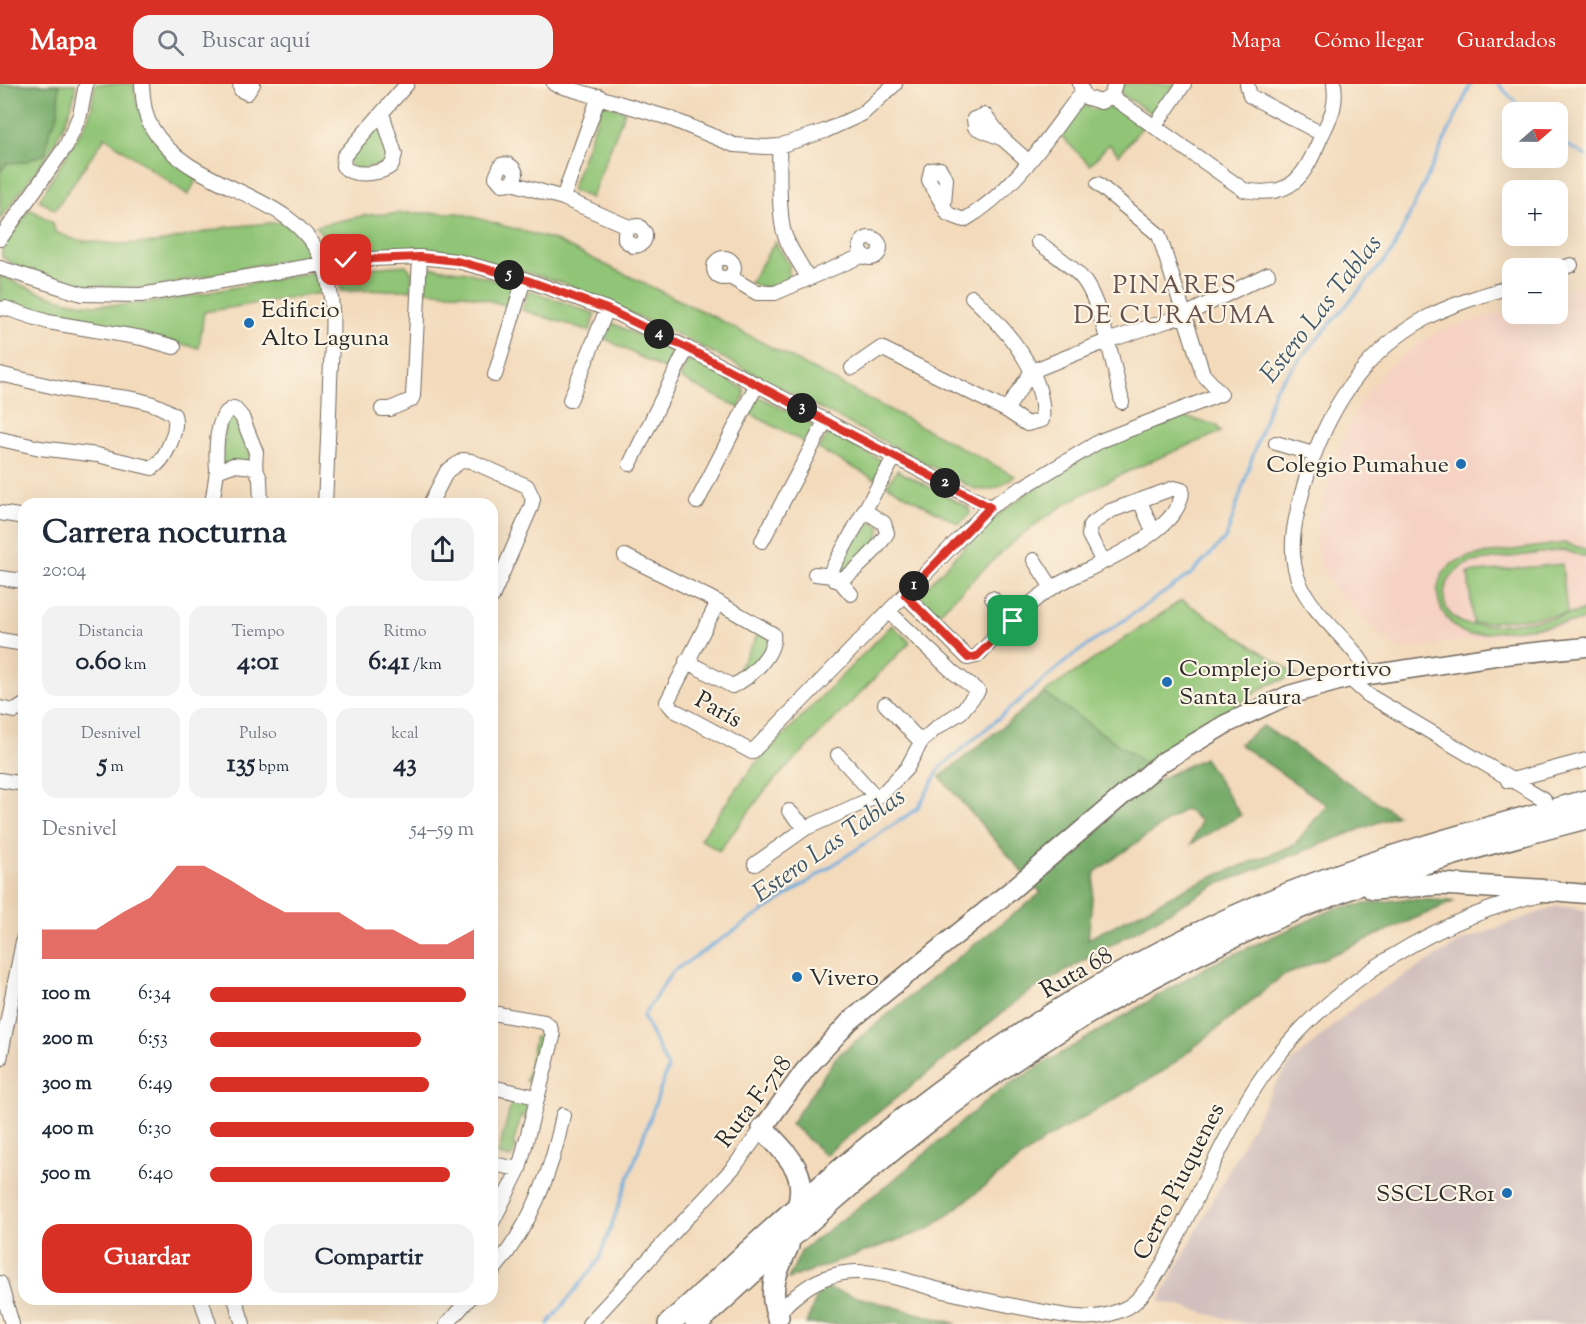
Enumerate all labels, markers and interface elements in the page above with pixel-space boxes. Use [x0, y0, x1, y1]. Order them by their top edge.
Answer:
search box [133, 15, 553, 69]
text: Mapa [30, 22, 97, 62]
icon: search [154, 26, 187, 59]
text: Buscar aquí [202, 26, 311, 58]
text: Mapa [1231, 27, 1281, 57]
text: Cómo llegar [1314, 27, 1424, 57]
text: Guardados [1457, 27, 1556, 57]
north arrow [1502, 102, 1568, 168]
map controls [1502, 102, 1568, 324]
button: + [1502, 180, 1568, 246]
water label: Estero Las Tablas [1252, 227, 1392, 392]
pin [320, 234, 371, 285]
icon: check [329, 243, 362, 276]
button: − [1502, 258, 1568, 324]
pin: 5 [494, 260, 524, 290]
text: 5 [506, 263, 512, 286]
district label: PINARES DE CURAUMA [1073, 268, 1277, 335]
place label: Edificio Alto Laguna [261, 294, 389, 356]
marker: Edificio Alto Laguna [242, 316, 256, 330]
pin: 4 [644, 319, 674, 349]
text: 4 [655, 322, 663, 345]
pin: 3 [787, 393, 817, 423]
text: 3 [799, 396, 805, 419]
place label: Colegio Pumahue [1266, 449, 1449, 483]
marker: Colegio Pumahue [1454, 457, 1468, 471]
pin: 2 [930, 468, 960, 498]
text: 2 [941, 471, 949, 494]
text: Carrera nocturna [42, 510, 287, 558]
button: share [411, 518, 474, 581]
text: 20:04 [42, 557, 86, 586]
pin: 1 [899, 571, 929, 601]
text: 1 [911, 574, 917, 597]
pin [987, 595, 1038, 646]
icon: arrive [996, 604, 1029, 637]
text: Distancia [79, 621, 143, 644]
text: Tiempo [231, 621, 285, 644]
text: Ritmo [383, 621, 427, 644]
text: 0.60 [75, 644, 121, 681]
text: 4:01 [237, 644, 279, 681]
text: 6:41 [368, 644, 410, 681]
place label: Complejo Deportivo Santa Laura [1179, 653, 1391, 715]
text: km [121, 654, 147, 677]
text: /km [410, 654, 442, 677]
marker: Complejo Deportivo Santa Laura [1160, 675, 1174, 689]
street label: París [688, 684, 748, 738]
text: Desnivel [81, 723, 141, 746]
text: Pulso [239, 723, 277, 746]
text: kcal [391, 723, 419, 746]
text: 5 [98, 746, 107, 783]
text: 135 [227, 746, 255, 783]
text: 43 [393, 746, 417, 783]
text: m [107, 756, 124, 779]
text: bpm [255, 756, 289, 779]
water label: Estero Las Tablas [745, 779, 914, 913]
text: Desnivel [42, 816, 117, 845]
text: 54–59 m [410, 816, 474, 845]
street label: Ruta 68 [1034, 939, 1120, 1008]
place label: Vivero [809, 962, 879, 996]
marker: Vivero [790, 970, 804, 984]
text: 100 m [42, 980, 91, 1009]
text: 6:34 [138, 980, 171, 1009]
text: 200 m [42, 1025, 93, 1054]
text: 6:53 [138, 1025, 168, 1054]
street label: Ruta F-718 [709, 1049, 801, 1156]
text: 300 m [42, 1070, 92, 1099]
text: 6:49 [138, 1070, 173, 1099]
street label: Cerro Piuquenes [1125, 1097, 1234, 1267]
text: 400 m [42, 1115, 94, 1144]
text: 6:30 [138, 1115, 171, 1144]
text: 500 m [42, 1160, 91, 1189]
text: 6:40 [138, 1160, 173, 1189]
place label: SSCLCR01 [1376, 1178, 1495, 1212]
marker: SSCLCR01 [1500, 1186, 1514, 1200]
button: Guardar [42, 1224, 252, 1293]
button: Compartir [264, 1224, 474, 1293]

